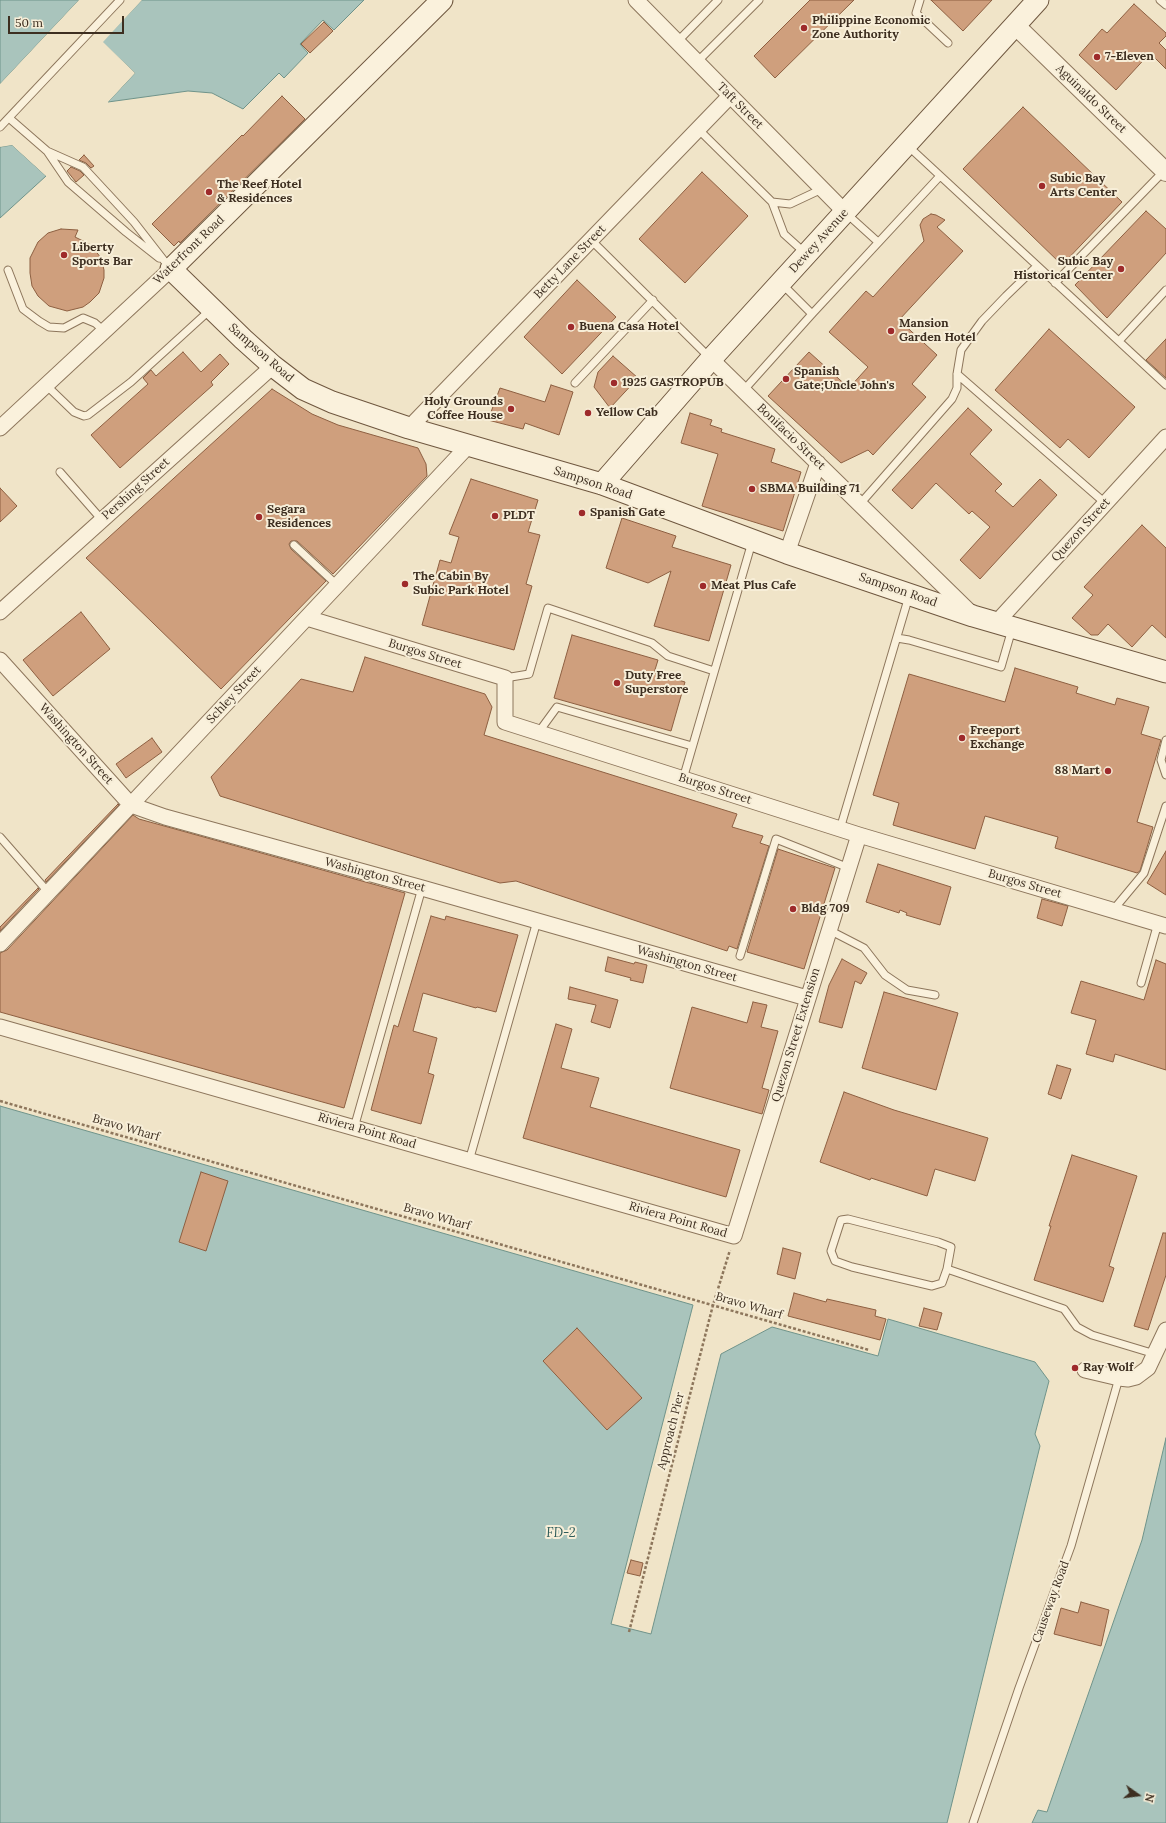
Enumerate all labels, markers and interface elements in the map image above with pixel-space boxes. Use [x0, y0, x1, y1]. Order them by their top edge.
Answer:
scale bar [10, 8, 126, 34]
place label: Philippine Economic Zone Authority [812, 14, 930, 42]
text: 50 m [15, 15, 43, 30]
marker: Philippine Economic Zone Authority [799, 23, 809, 33]
place label: 7-Eleven [1105, 50, 1154, 64]
marker: 7-Eleven [1092, 52, 1102, 62]
street label: Aguinaldo Street [1053, 62, 1129, 136]
street label: Taft Street [714, 80, 766, 132]
place label: Subic Bay Arts Center [1050, 172, 1117, 200]
place label: The Reef Hotel & Residences [217, 178, 302, 206]
marker: Subic Bay Arts Center [1037, 181, 1047, 191]
marker: The Reef Hotel & Residences [204, 187, 214, 197]
street label: Dewey Avenue [786, 206, 852, 276]
street label: Waterfront Road [151, 213, 227, 287]
street label: Betty Lane Street [531, 222, 609, 302]
place label: Liberty Sports Bar [72, 241, 133, 269]
marker: Liberty Sports Bar [59, 250, 69, 260]
place label: Subic Bay Historical Center [1013, 255, 1113, 283]
marker: Subic Bay Historical Center [1116, 264, 1126, 274]
place label: Mansion Garden Hotel [899, 317, 976, 345]
place label: Buena Casa Hotel [579, 320, 679, 334]
street label: Sampson Road [225, 321, 297, 385]
marker: Buena Casa Hotel [566, 322, 576, 332]
marker: Mansion Garden Hotel [886, 326, 896, 336]
place label: Spanish Gate;Uncle John's [794, 365, 894, 393]
marker: Spanish Gate;Uncle John's [781, 374, 791, 384]
place label: 1925 GASTROPUB [622, 376, 724, 390]
marker: 1925 GASTROPUB [609, 378, 619, 388]
place label: Holy Grounds Coffee House [424, 395, 503, 423]
street label: Bonifacio Street [754, 401, 828, 473]
marker: Holy Grounds Coffee House [506, 404, 516, 414]
place label: Yellow Cab [596, 406, 658, 420]
marker: Yellow Cab [583, 408, 593, 418]
street label: Pershing Street [99, 455, 173, 523]
street label: Sampson Road [552, 464, 634, 502]
place label: SBMA Building 71 [760, 482, 860, 496]
marker: SBMA Building 71 [747, 484, 757, 494]
street label: Quezon Street [1049, 495, 1113, 565]
place label: Segara Residences [267, 503, 331, 531]
place label: Spanish Gate [590, 506, 665, 520]
marker: Spanish Gate [577, 508, 587, 518]
place label: PLDT [503, 509, 535, 523]
marker: PLDT [490, 511, 500, 521]
marker: Segara Residences [254, 512, 264, 522]
place label: The Cabin By Subic Park Hotel [413, 570, 509, 598]
street label: Sampson Road [857, 570, 939, 610]
marker: The Cabin By Subic Park Hotel [400, 579, 410, 589]
place label: Meat Plus Cafe [711, 579, 796, 593]
marker: Meat Plus Cafe [698, 581, 708, 591]
street label: Burgos Street [387, 636, 463, 672]
street label: Schley Street [204, 663, 264, 727]
place label: Duty Free Superstore [625, 669, 689, 697]
marker: Duty Free Superstore [612, 678, 622, 688]
street label: Washington Street [36, 701, 116, 787]
place label: Freeport Exchange [970, 724, 1025, 752]
marker: Freeport Exchange [957, 733, 967, 743]
place label: 88 Mart [1055, 764, 1100, 778]
marker: 88 Mart [1103, 766, 1113, 776]
street label: Burgos Street [677, 770, 753, 808]
street label: Washington Street [323, 855, 427, 895]
street label: Burgos Street [986, 867, 1064, 901]
place label: Bldg 709 [801, 902, 850, 916]
marker: Bldg 709 [788, 904, 798, 914]
street label: Washington Street [635, 943, 739, 985]
street label: Quezon Street Extension [769, 966, 823, 1104]
street label: Riviera Point Road [316, 1110, 418, 1152]
street label: Bravo Wharf [91, 1111, 161, 1145]
street label: Riviera Point Road [627, 1199, 729, 1241]
street label: Bravo Wharf [402, 1200, 472, 1234]
street label: Bravo Wharf [714, 1289, 784, 1323]
place label: Ray Wolf [1083, 1361, 1133, 1375]
marker: Ray Wolf [1070, 1363, 1080, 1373]
street label: Approach Pier [654, 1391, 688, 1471]
water label: FD-2 [546, 1525, 576, 1541]
street label: Causeway Road [1029, 1559, 1073, 1645]
north arrow [1118, 1775, 1158, 1815]
text: N [1142, 1792, 1157, 1804]

